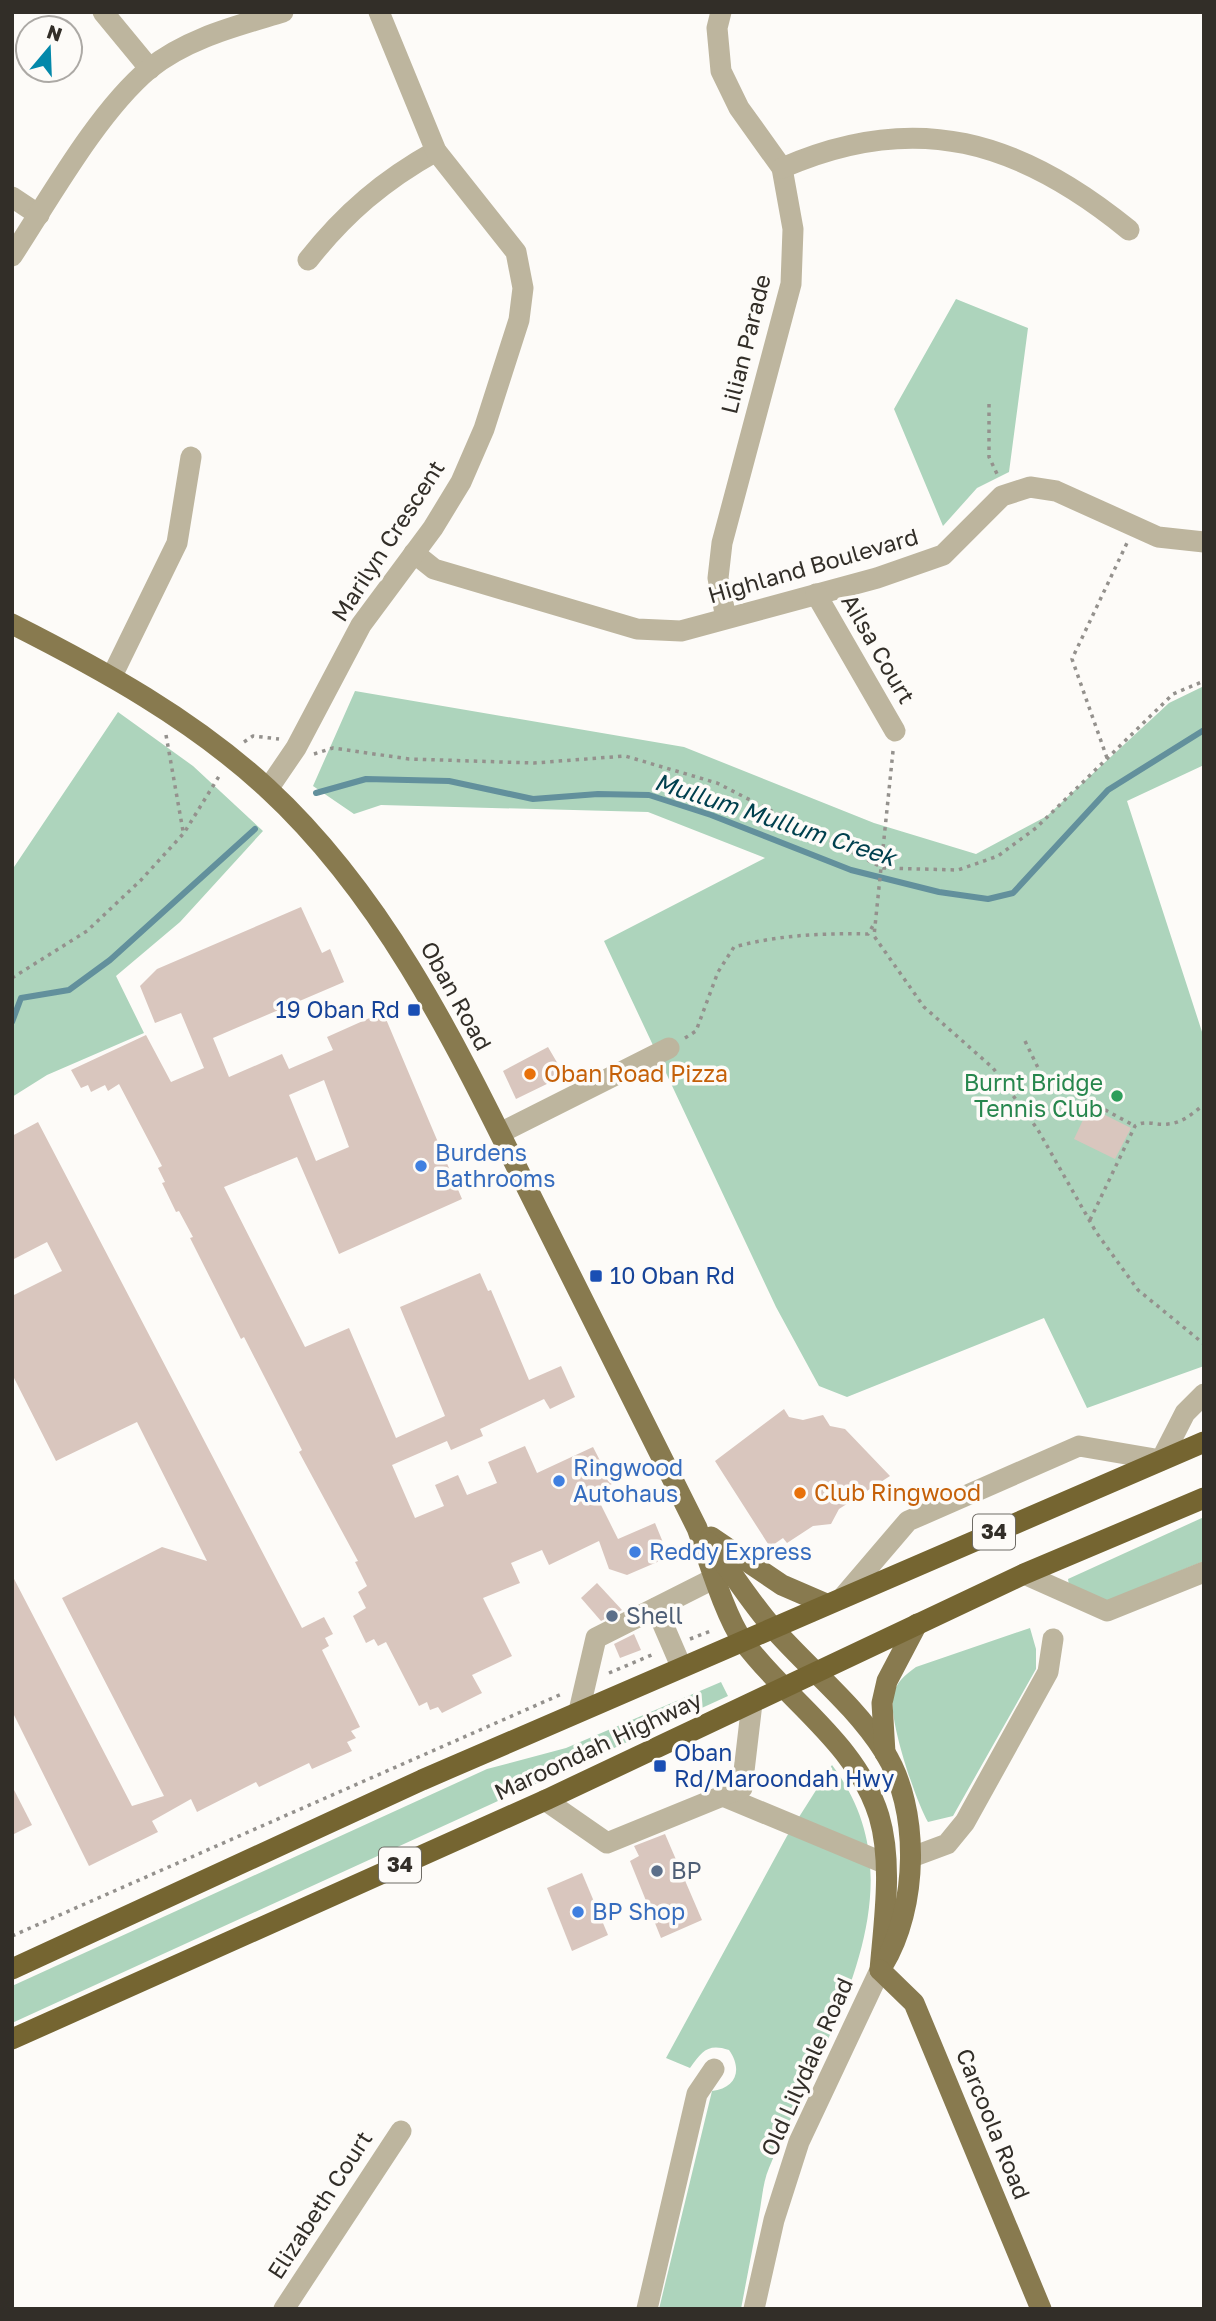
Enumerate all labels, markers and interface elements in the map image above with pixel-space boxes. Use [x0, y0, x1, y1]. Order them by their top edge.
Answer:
north arrow [14, 14, 84, 84]
text: N [44, 19, 65, 46]
street label: Lilian Parade [714, 271, 776, 416]
street label: Marilyn Crescent [325, 455, 450, 626]
street label: Highland Boulevard [704, 522, 921, 608]
street label: Ailsa Court [836, 589, 921, 708]
water label: Mullum Mullum Creek [651, 766, 902, 872]
street label: Oban Road [415, 936, 498, 1055]
place label: 19 Oban Rd [276, 995, 400, 1023]
marker: 19 Oban Rd [406, 1002, 422, 1018]
place label: Oban Road Pizza [544, 1059, 728, 1087]
marker: Oban Road Pizza [522, 1066, 538, 1082]
place label: Burnt Bridge Tennis Club [964, 1068, 1103, 1122]
marker: Burnt Bridge Tennis Club [1109, 1088, 1125, 1104]
place label: Burdens Bathrooms [435, 1138, 555, 1192]
marker: Burdens Bathrooms [413, 1158, 429, 1174]
place label: 10 Oban Rd [610, 1261, 735, 1289]
marker: 10 Oban Rd [588, 1268, 604, 1284]
place label: Ringwood Autohaus [573, 1453, 683, 1507]
marker: Ringwood Autohaus [551, 1473, 567, 1489]
place label: Club Ringwood [814, 1478, 981, 1506]
marker: Club Ringwood [792, 1485, 808, 1501]
road number: 34 [973, 1514, 1015, 1550]
place label: Reddy Express [649, 1537, 812, 1565]
marker: Reddy Express [627, 1544, 643, 1560]
place label: Shell [626, 1601, 683, 1629]
marker: Shell [604, 1608, 620, 1624]
street label: Maroondah Highway [489, 1685, 706, 1805]
place label: Oban Rd/Maroondah Hwy [674, 1738, 894, 1792]
marker: Oban Rd/Maroondah Hwy [652, 1758, 668, 1774]
road number: 34 [379, 1848, 421, 1882]
place label: BP [671, 1856, 701, 1884]
marker: BP [649, 1863, 665, 1879]
place label: BP Shop [592, 1897, 685, 1925]
marker: BP Shop [570, 1904, 586, 1920]
street label: Old Lilydale Road [754, 1973, 858, 2160]
street label: Carcoola Road [951, 2044, 1037, 2203]
street label: Elizabeth Court [261, 2125, 377, 2284]

